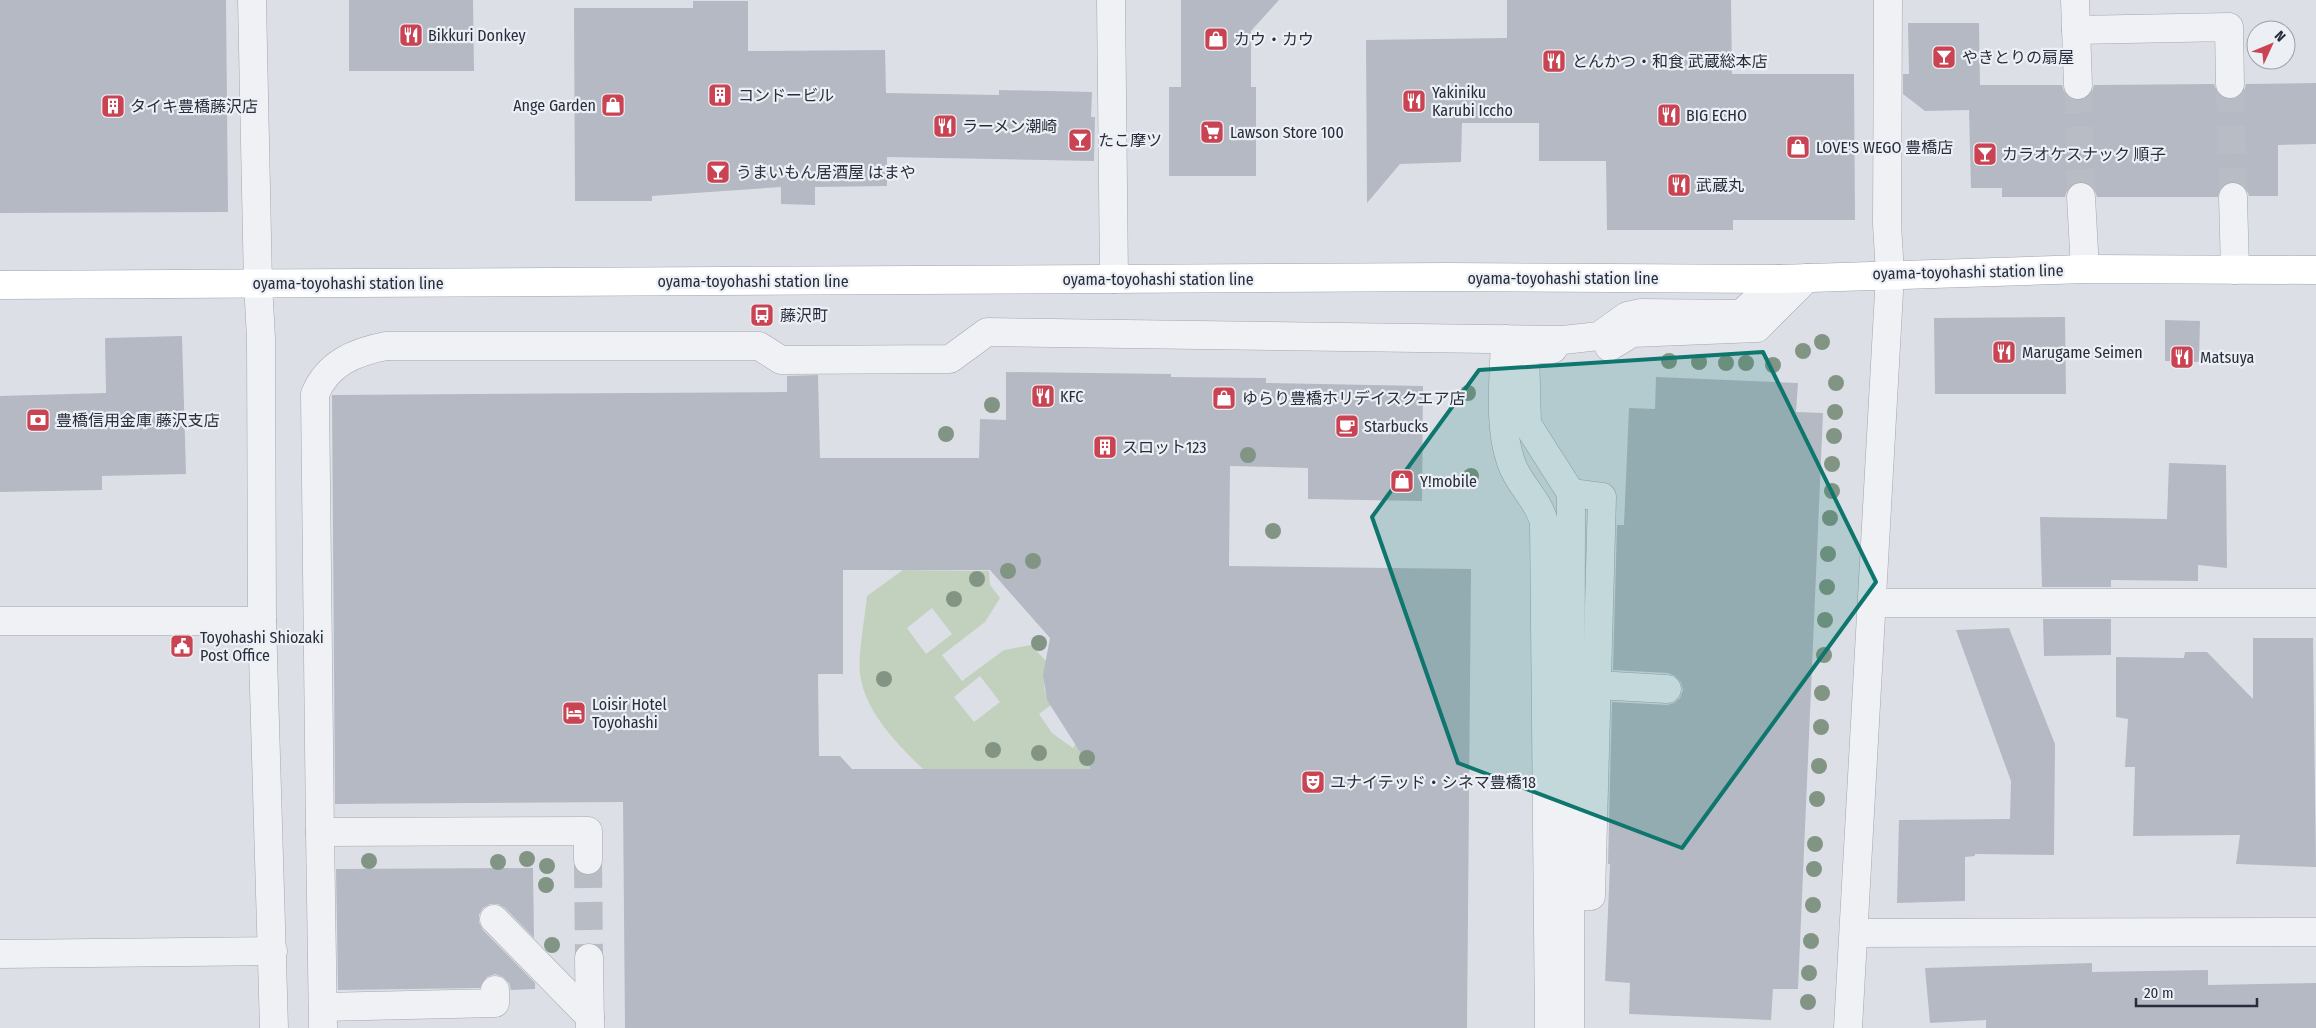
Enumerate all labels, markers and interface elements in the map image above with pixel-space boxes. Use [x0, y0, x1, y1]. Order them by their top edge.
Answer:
north arrow [2246, 20, 2296, 70]
restaurant icon: Bikkuri Donkey [398, 22, 424, 48]
place label: Bikkuri Donkey [428, 26, 527, 45]
shop icon: カウ・カウ [1203, 26, 1229, 52]
text: N [2271, 27, 2289, 45]
place label: カウ・カウ [1234, 30, 1314, 49]
bar icon: やきとりの扇屋 [1931, 44, 1957, 70]
restaurant icon: とんかつ・和食 武蔵総本店 [1541, 48, 1567, 74]
place label: やきとりの扇屋 [1962, 48, 2074, 67]
place label: とんかつ・和食 武蔵総本店 [1572, 52, 1768, 71]
building icon: コンドービル [707, 82, 733, 108]
place label: Yakiniku Karubi Iccho [1432, 83, 1513, 120]
place label: コンドービル [738, 86, 834, 105]
restaurant icon: Yakiniku Karubi Iccho [1401, 88, 1427, 114]
shop icon: Ange Garden [600, 92, 626, 118]
building icon: タイキ豊橋藤沢店 [100, 93, 126, 119]
place label: Ange Garden [513, 96, 596, 115]
place label: タイキ豊橋藤沢店 [130, 97, 258, 116]
restaurant icon: BIG ECHO [1656, 102, 1682, 128]
place label: BIG ECHO [1686, 106, 1747, 125]
restaurant icon: ラーメン潮崎 [932, 113, 958, 139]
place label: ラーメン潮崎 [962, 117, 1057, 136]
supermarket icon: Lawson Store 100 [1199, 119, 1225, 145]
place label: Lawson Store 100 [1230, 123, 1344, 142]
bar icon: たこ摩ツ [1067, 127, 1093, 153]
place label: たこ摩ツ [1098, 131, 1162, 150]
shop icon: LOVE'S WEGO 豊橋店 [1785, 134, 1811, 160]
place label: LOVE'S WEGO 豊橋店 [1816, 138, 1953, 157]
bar icon: カラオケスナック 順子 [1972, 141, 1998, 167]
place label: カラオケスナック 順子 [2002, 145, 2166, 164]
bar icon: うまいもん居酒屋 はまや [705, 159, 731, 185]
place label: うまいもん居酒屋 はまや [736, 163, 916, 182]
restaurant icon: 武蔵丸 [1666, 172, 1692, 198]
place label: 武蔵丸 [1696, 176, 1744, 195]
street label: oyama-toyohashi station line [1872, 261, 2064, 283]
street label: oyama-toyohashi station line [1467, 269, 1659, 288]
street label: oyama-toyohashi station line [1062, 270, 1254, 289]
street label: oyama-toyohashi station line [657, 272, 849, 291]
street label: oyama-toyohashi station line [252, 274, 444, 293]
bus stop icon: 藤沢町 [749, 302, 775, 328]
place label: 藤沢町 [780, 306, 828, 325]
restaurant icon: Marugame Seimen [1991, 339, 2017, 365]
place label: Marugame Seimen [2022, 343, 2143, 362]
restaurant icon: Matsuya [2169, 344, 2195, 370]
place label: Matsuya [2200, 348, 2255, 367]
restaurant icon: KFC [1030, 383, 1056, 409]
shop icon: ゆらり豊橋ホリデイスクエア店 [1211, 385, 1237, 411]
place label: KFC [1060, 387, 1083, 406]
place label: ゆらり豊橋ホリデイスクエア店 [1242, 389, 1466, 408]
bank icon: 豊橋信用金庫 藤沢支店 [25, 407, 51, 433]
place label: 豊橋信用金庫 藤沢支店 [56, 411, 220, 430]
cafe icon: Starbucks [1334, 413, 1360, 439]
place label: Starbucks [1364, 417, 1429, 436]
building icon: スロット123 [1092, 434, 1118, 460]
place label: スロット123 [1122, 438, 1206, 457]
shop icon: Y!mobile [1389, 468, 1415, 494]
place label: Y!mobile [1420, 472, 1477, 491]
place label: Toyohashi Shiozaki Post Office [200, 628, 324, 665]
public building icon: Toyohashi Shiozaki Post Office [169, 633, 195, 659]
place label: Loisir Hotel Toyohashi [592, 695, 667, 732]
hotel icon: Loisir Hotel Toyohashi [561, 700, 587, 726]
theatre icon: ユナイテッド・シネマ豊橋18 [1300, 769, 1326, 795]
place label: ユナイテッド・シネマ豊橋18 [1330, 773, 1536, 792]
scale bar [2136, 976, 2257, 1008]
text: 20 m [2144, 984, 2174, 1002]

